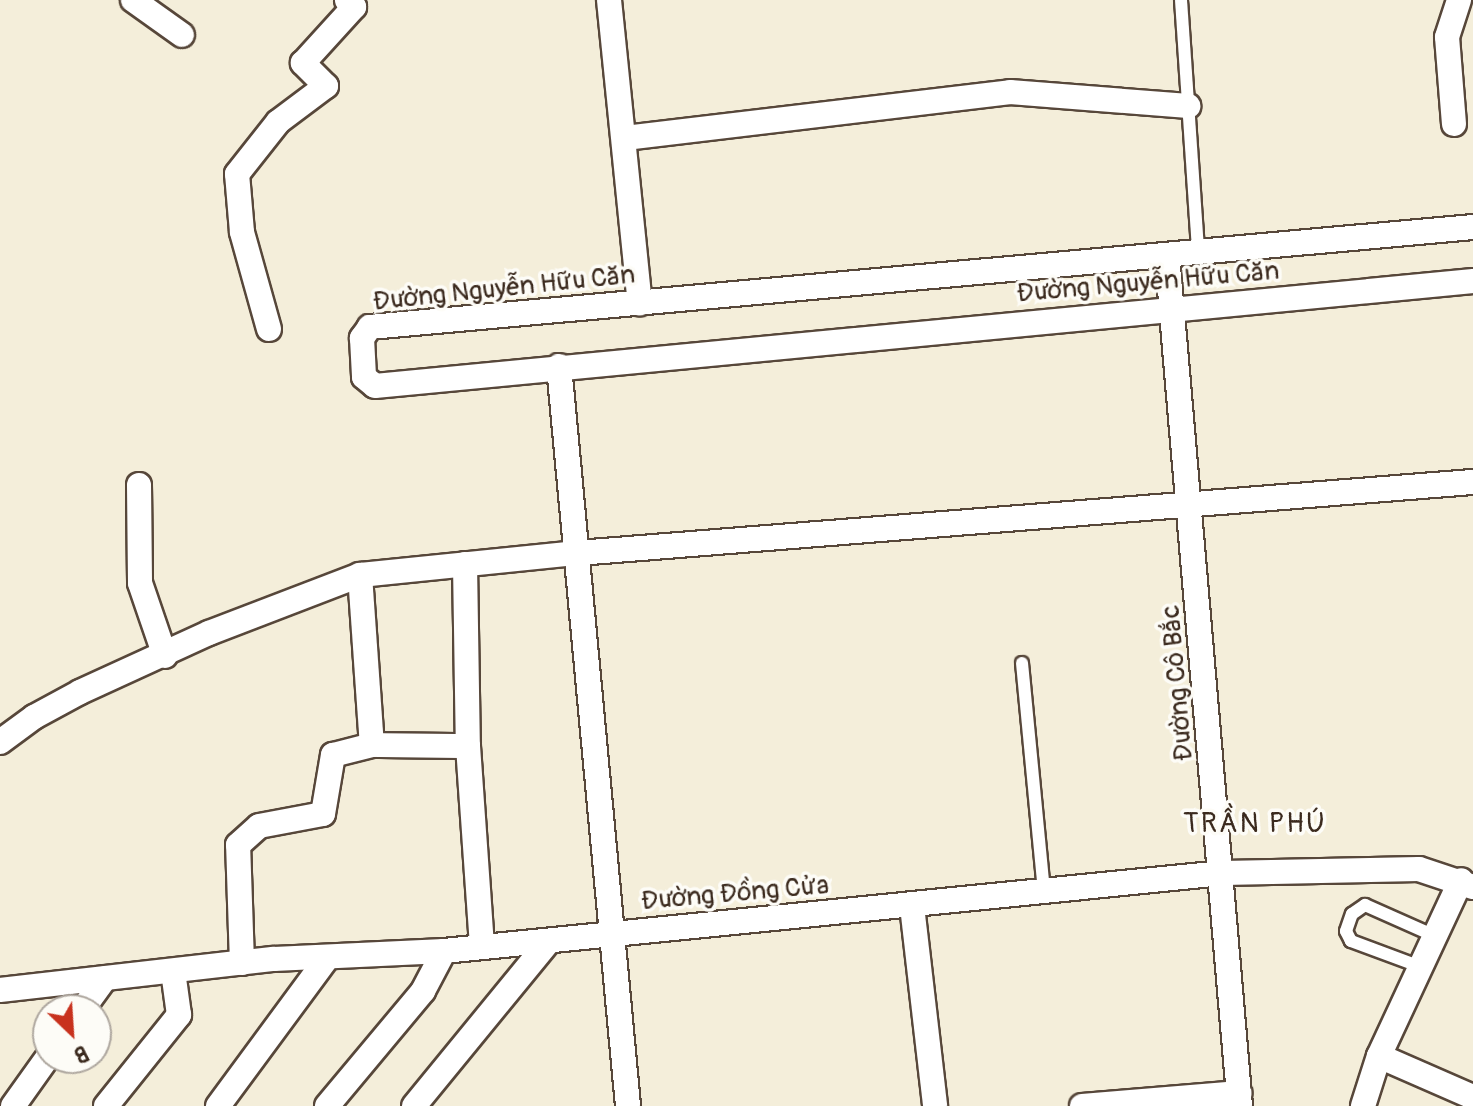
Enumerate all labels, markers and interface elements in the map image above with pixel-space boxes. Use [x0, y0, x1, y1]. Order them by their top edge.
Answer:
street label: Đường Nguyễn Hữu Căn [1015, 256, 1281, 310]
street label: Đường Nguyễn Hữu Căn [371, 260, 637, 318]
street label: Đường Cô Bắc [1156, 604, 1200, 762]
district label: TRẦN PHÚ [1183, 807, 1327, 841]
street label: Đường Đồng Cửa [640, 870, 830, 918]
north arrow [32, 994, 112, 1074]
text: B [70, 1039, 93, 1069]

